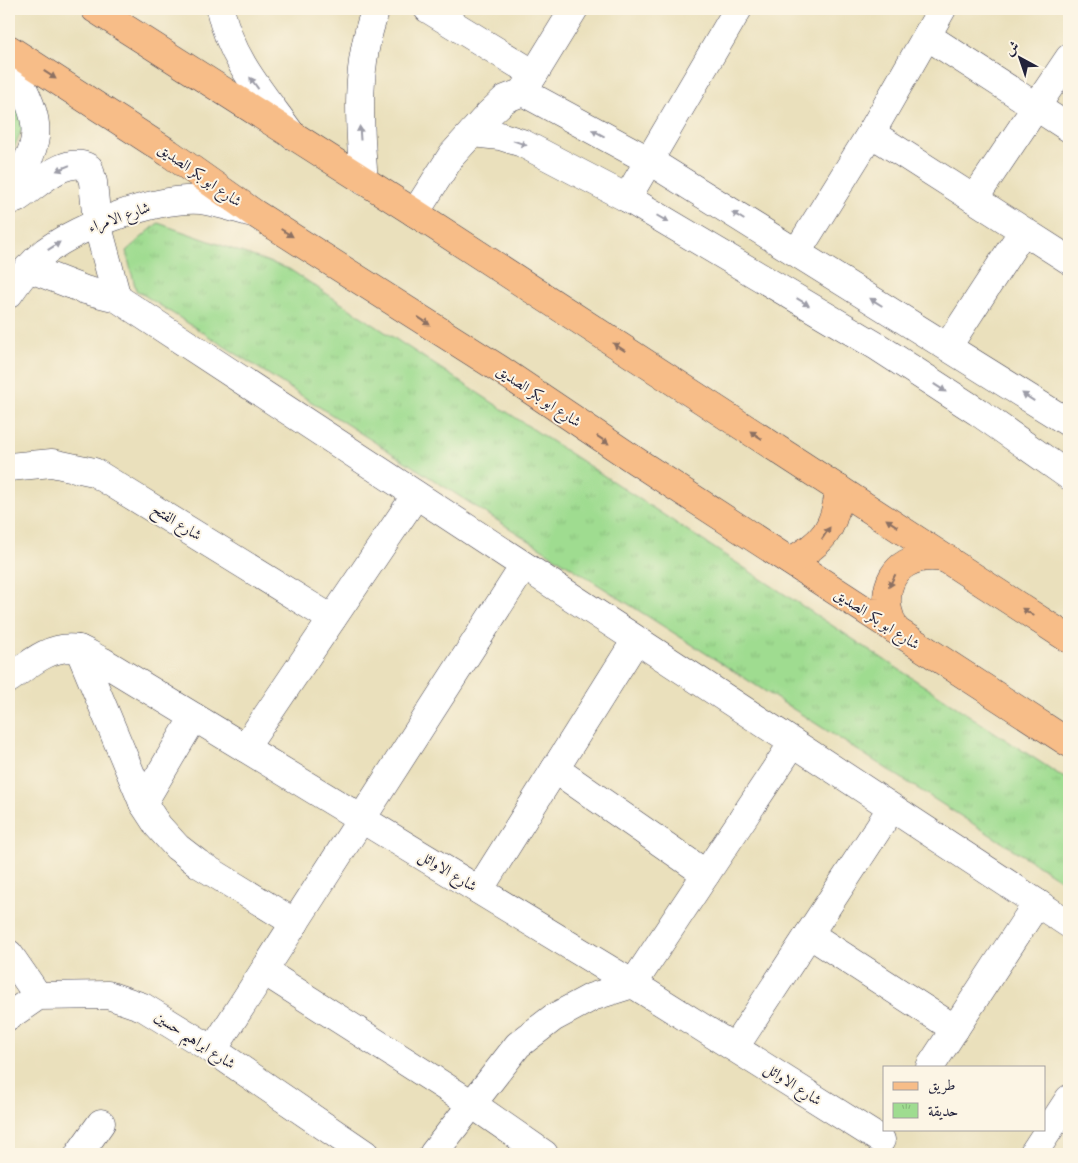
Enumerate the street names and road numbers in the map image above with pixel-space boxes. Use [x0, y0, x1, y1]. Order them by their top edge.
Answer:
street label: شارع ابو بكر الصديق [152, 139, 246, 214]
street label: شارع الامراء [85, 197, 154, 240]
street label: شارع ابو بكر الصديق [491, 360, 585, 434]
street label: شارع الفتح [146, 499, 206, 548]
street label: شارع ابو بكر الصديق [829, 584, 924, 657]
street label: شارع الاوائل [414, 846, 481, 899]
street label: شارع ابراهيم حسين [148, 1006, 239, 1078]
street label: شارع الاوائل [759, 1058, 826, 1113]

